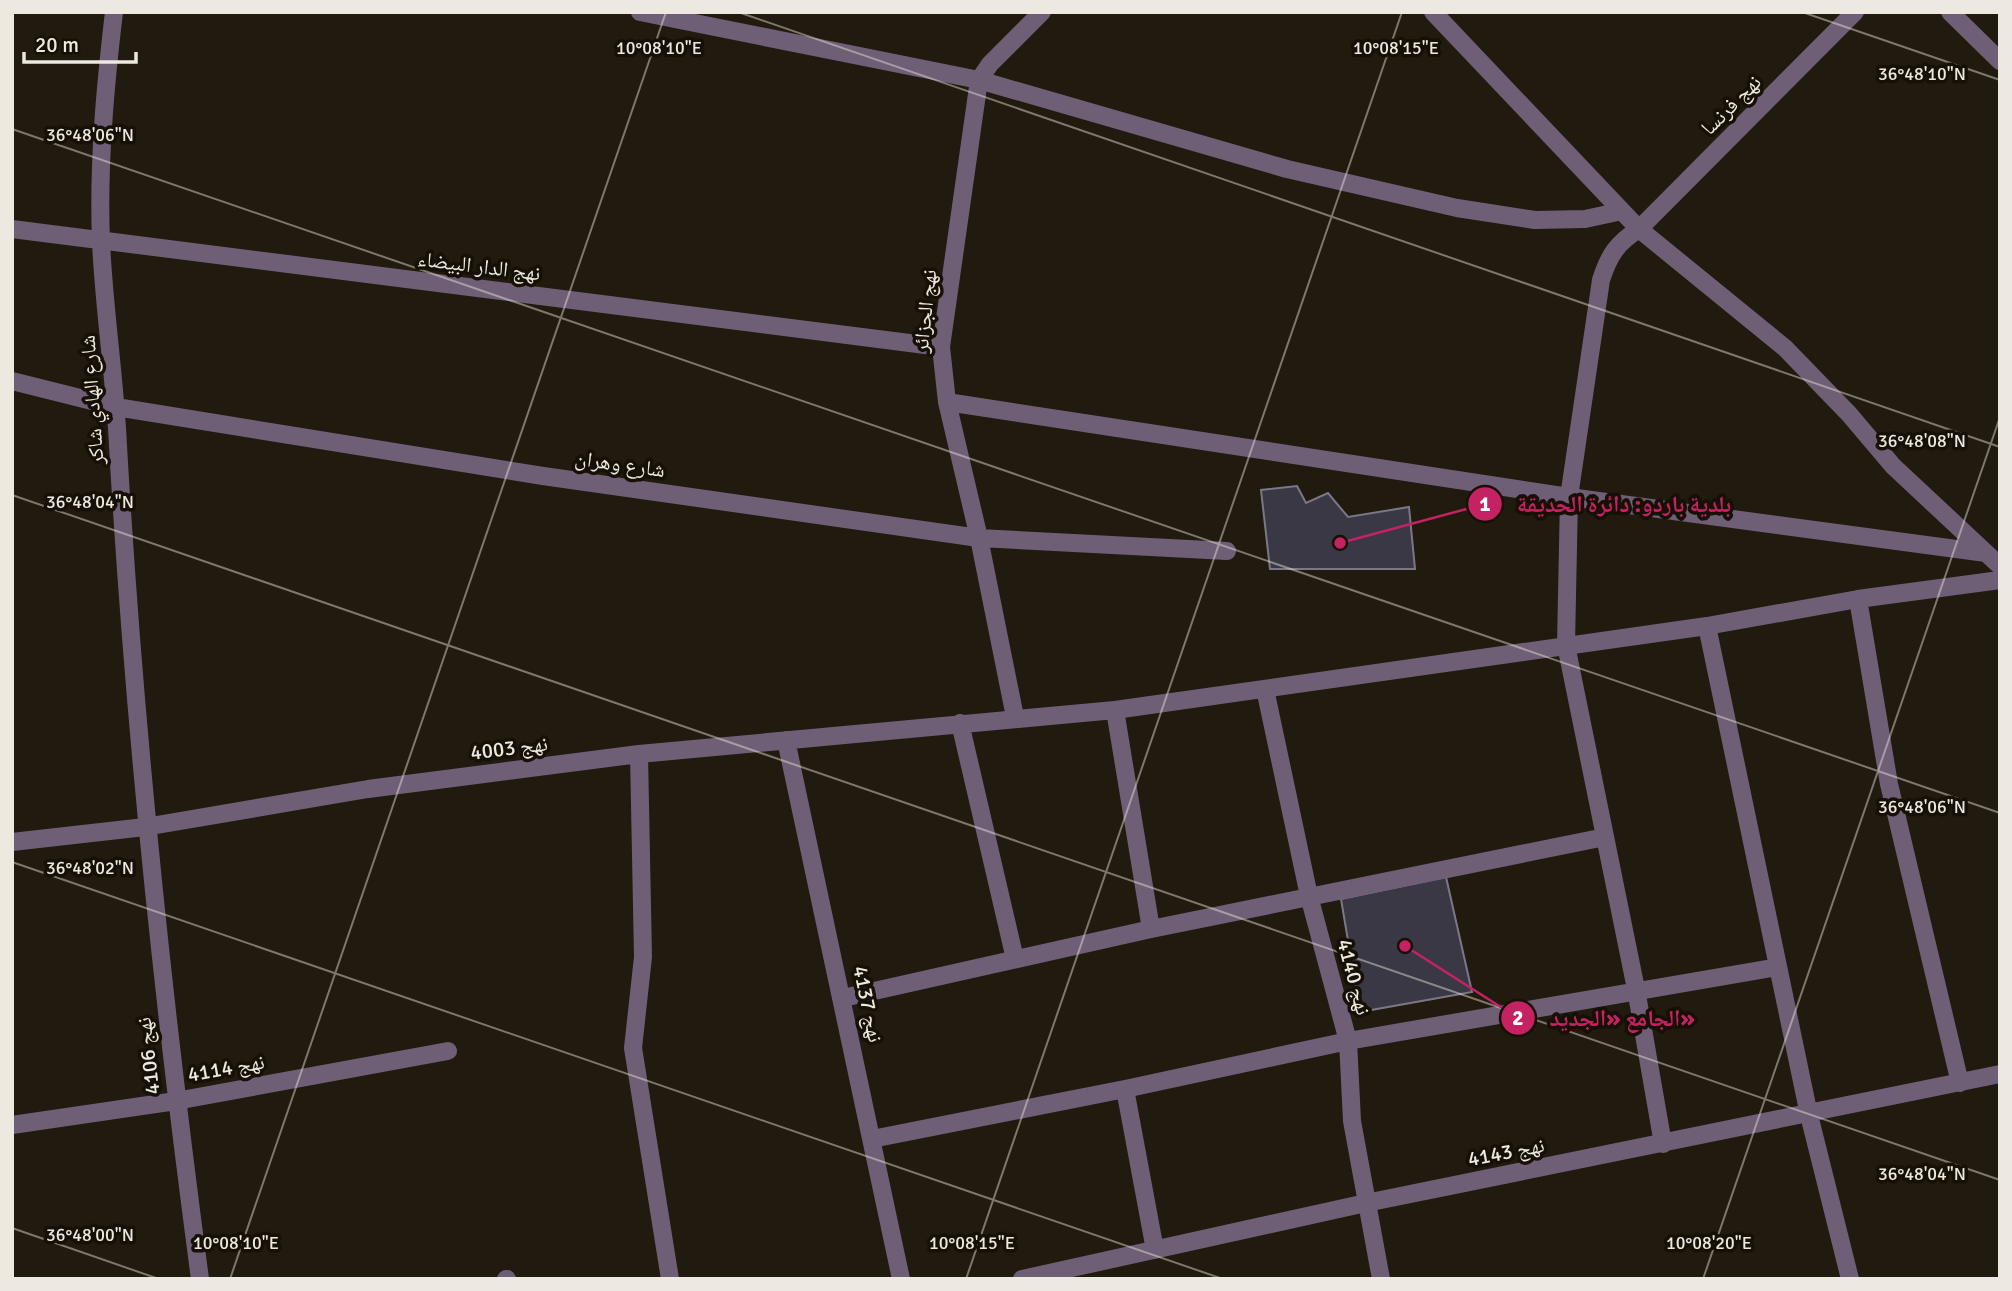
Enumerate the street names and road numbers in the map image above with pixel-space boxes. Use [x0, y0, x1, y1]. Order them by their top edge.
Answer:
street label: نهج فرنسا [1695, 69, 1767, 141]
street label: نهج الدار البيضاء [416, 246, 542, 286]
street label: نهج الجزائر [908, 268, 942, 355]
street label: شارع الهادي شاكر [74, 334, 113, 467]
street label: شارع وهران [573, 445, 667, 483]
street label: نهج 4003 [469, 730, 549, 766]
street label: نهج 4140 [1331, 936, 1377, 1018]
street label: نهج 4137 [847, 963, 889, 1045]
street label: نهج 4106 [130, 1016, 166, 1096]
street label: نهج 4114 [185, 1048, 267, 1088]
street label: نهج 4143 [1465, 1132, 1547, 1172]

